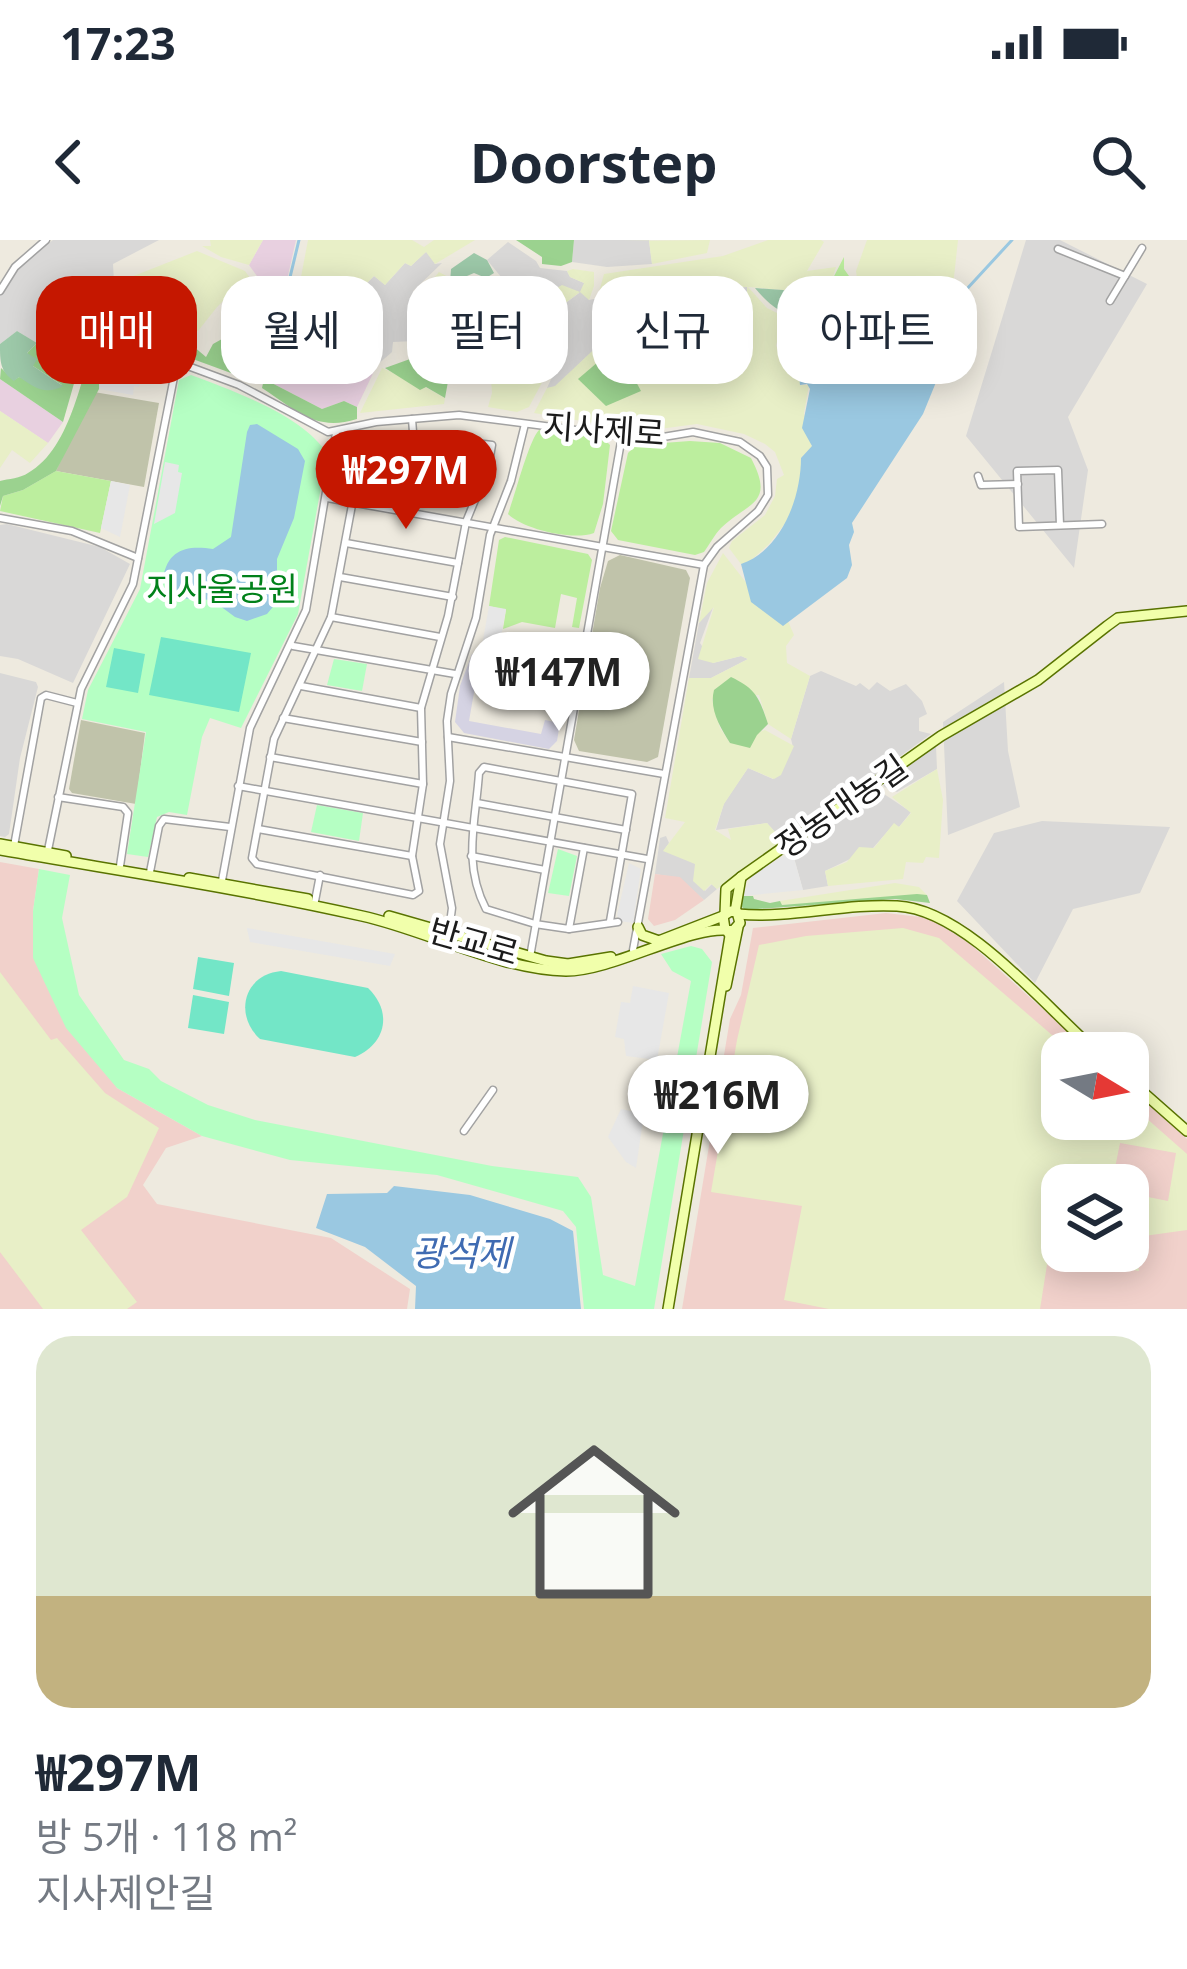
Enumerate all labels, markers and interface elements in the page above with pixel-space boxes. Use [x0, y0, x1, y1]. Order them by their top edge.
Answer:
text: 17:23 [60, 12, 176, 73]
text: Doorstep [470, 125, 717, 199]
icon: back [36, 129, 102, 195]
icon: search [1085, 129, 1151, 195]
chip: 매매 [36, 276, 197, 384]
chip: 월세 [221, 276, 383, 384]
chip: 필터 [407, 276, 568, 384]
chip: 신규 [592, 276, 753, 384]
chip: 아파트 [777, 276, 977, 384]
street label: 지사제로 [542, 402, 666, 456]
pin: ₩297M [322, 430, 490, 532]
text: ₩297M [343, 442, 469, 495]
park label: 지사울공원 [146, 566, 298, 611]
pin: ₩147M [475, 632, 643, 734]
text: ₩147M [496, 644, 622, 697]
street label: 정농대농길 [766, 744, 916, 868]
street label: 반교로 [424, 907, 524, 975]
north arrow [1041, 1032, 1149, 1140]
map controls [1041, 1032, 1149, 1272]
pin: ₩216M [634, 1055, 802, 1157]
text: ₩216M [655, 1067, 781, 1120]
button: layers [1041, 1164, 1149, 1272]
water label: 광석제 [411, 1228, 515, 1277]
icon: home [486, 1414, 702, 1630]
text: ₩297M [36, 1736, 202, 1806]
text: 방 5개 · 118 m² [36, 1809, 297, 1862]
text: 지사제안길 [36, 1865, 215, 1918]

